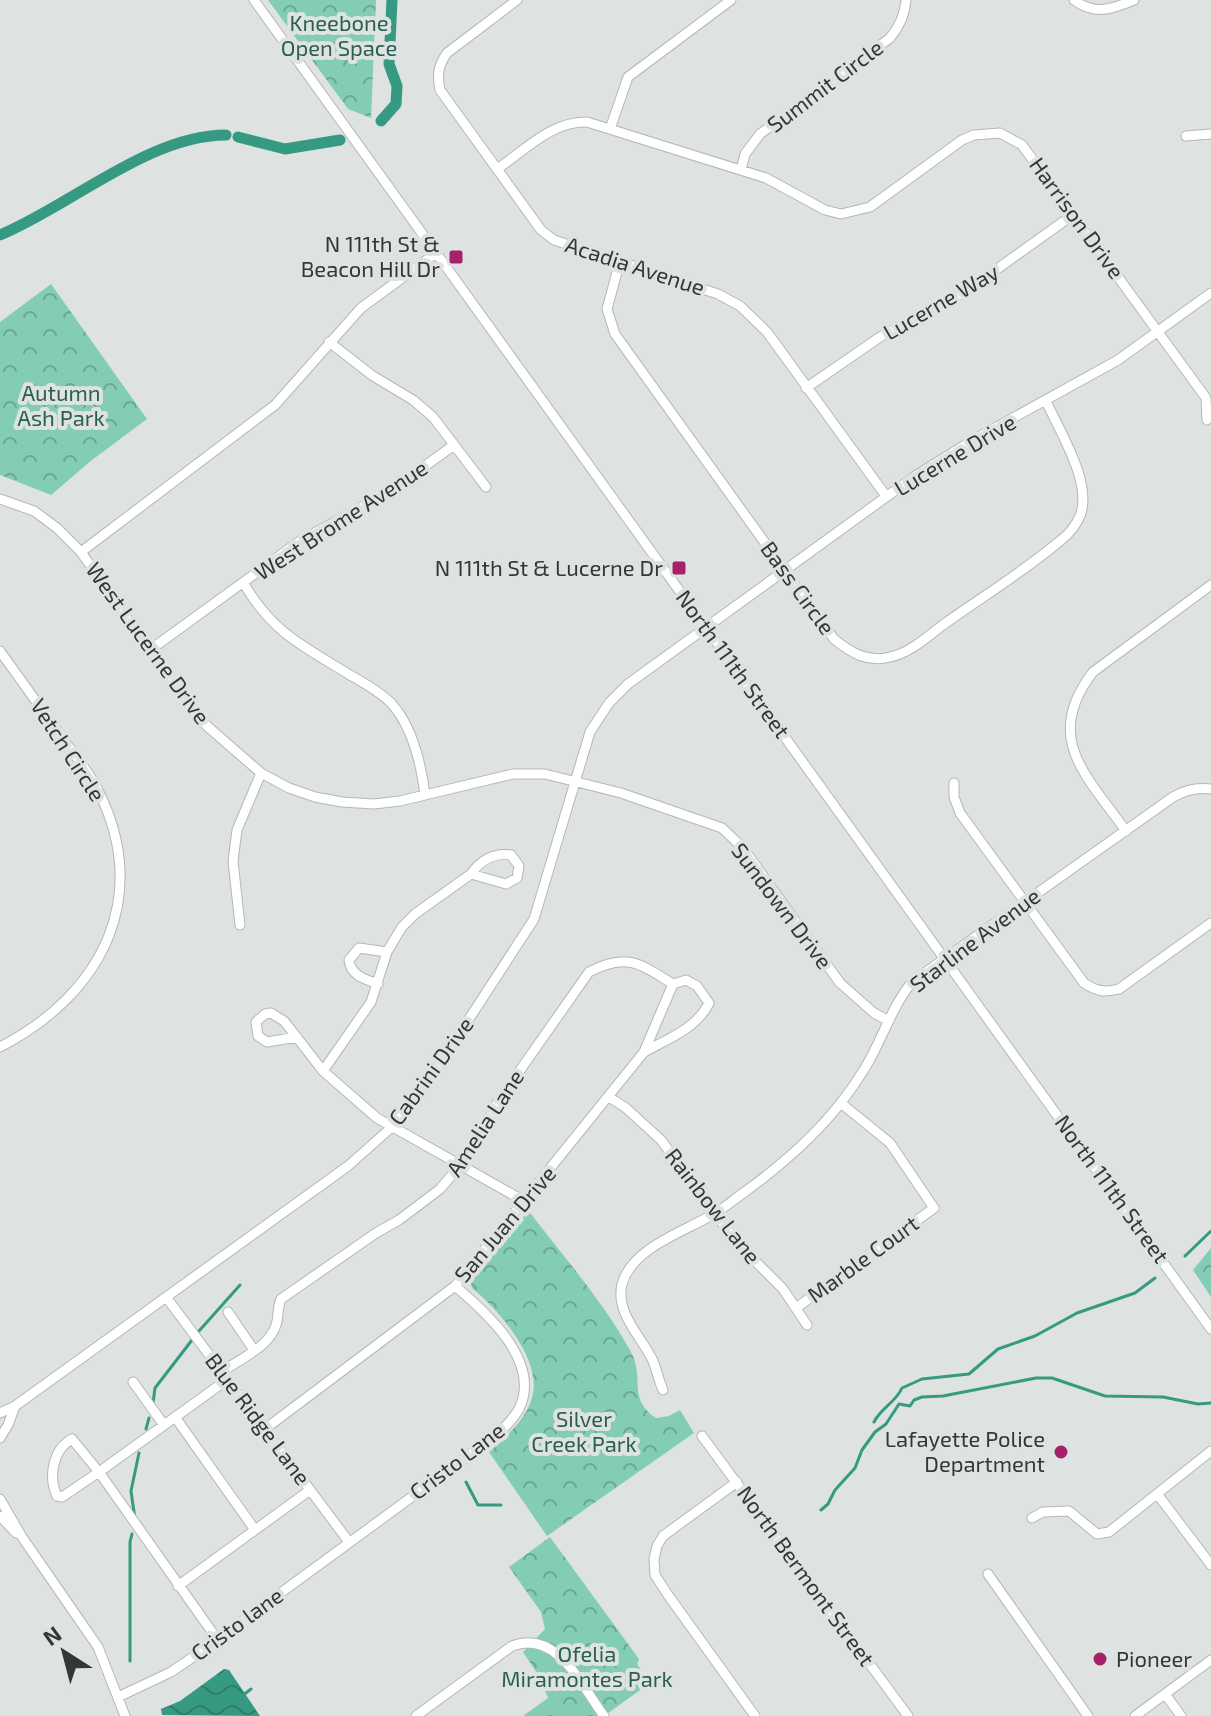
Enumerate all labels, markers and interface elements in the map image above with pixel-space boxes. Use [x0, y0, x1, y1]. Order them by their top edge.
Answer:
park label: Kneebone Open Space [281, 9, 397, 60]
street label: Summit Circle [762, 33, 887, 137]
street label: Harrison Drive [1025, 152, 1130, 283]
place label: N 111th St & Beacon Hill Dr [301, 230, 440, 281]
street label: Acadia Avenue [562, 230, 708, 300]
marker: N 111th St & Beacon Hill Dr [447, 248, 465, 266]
street label: Lucerne Way [878, 258, 1003, 345]
park label: Autumn Ash Park [17, 379, 105, 430]
street label: Lucerne Drive [889, 408, 1020, 501]
street label: West Brome Avenue [249, 454, 432, 585]
street label: Bass Circle [756, 536, 841, 639]
place label: N 111th St & Lucerne Dr [435, 554, 663, 580]
street label: West Lucerne Drive [81, 556, 216, 728]
marker: N 111th St & Lucerne Dr [670, 559, 688, 577]
street label: North 111th Street [671, 584, 796, 742]
street label: Vetch Circle [26, 693, 112, 806]
street label: Sundown Drive [727, 837, 839, 973]
street label: Starline Avenue [904, 882, 1045, 997]
street label: Cabrini Drive [382, 1011, 478, 1129]
street label: Amelia Lane [440, 1064, 528, 1181]
street label: North 111th Street [1050, 1109, 1175, 1267]
street label: Rainbow Lane [661, 1142, 767, 1268]
street label: San Juan Drive [448, 1160, 560, 1287]
street label: Marble Court [802, 1209, 923, 1307]
street label: Blue Ridge Lane [201, 1347, 317, 1489]
park label: Silver Creek Park [531, 1405, 637, 1456]
street label: Cristo Lane [404, 1416, 509, 1504]
place label: Lafayette Police Department [885, 1425, 1045, 1476]
marker: Lafayette Police Department [1052, 1443, 1070, 1461]
street label: North Bermont Street [733, 1480, 881, 1670]
street label: Cristo lane [185, 1581, 287, 1665]
north arrow [24, 1612, 104, 1692]
text: N [38, 1620, 66, 1650]
park label: Ofelia Miramontes Park [501, 1640, 673, 1691]
place label: Pioneer [1116, 1645, 1192, 1671]
marker: Pioneer [1091, 1650, 1109, 1668]

